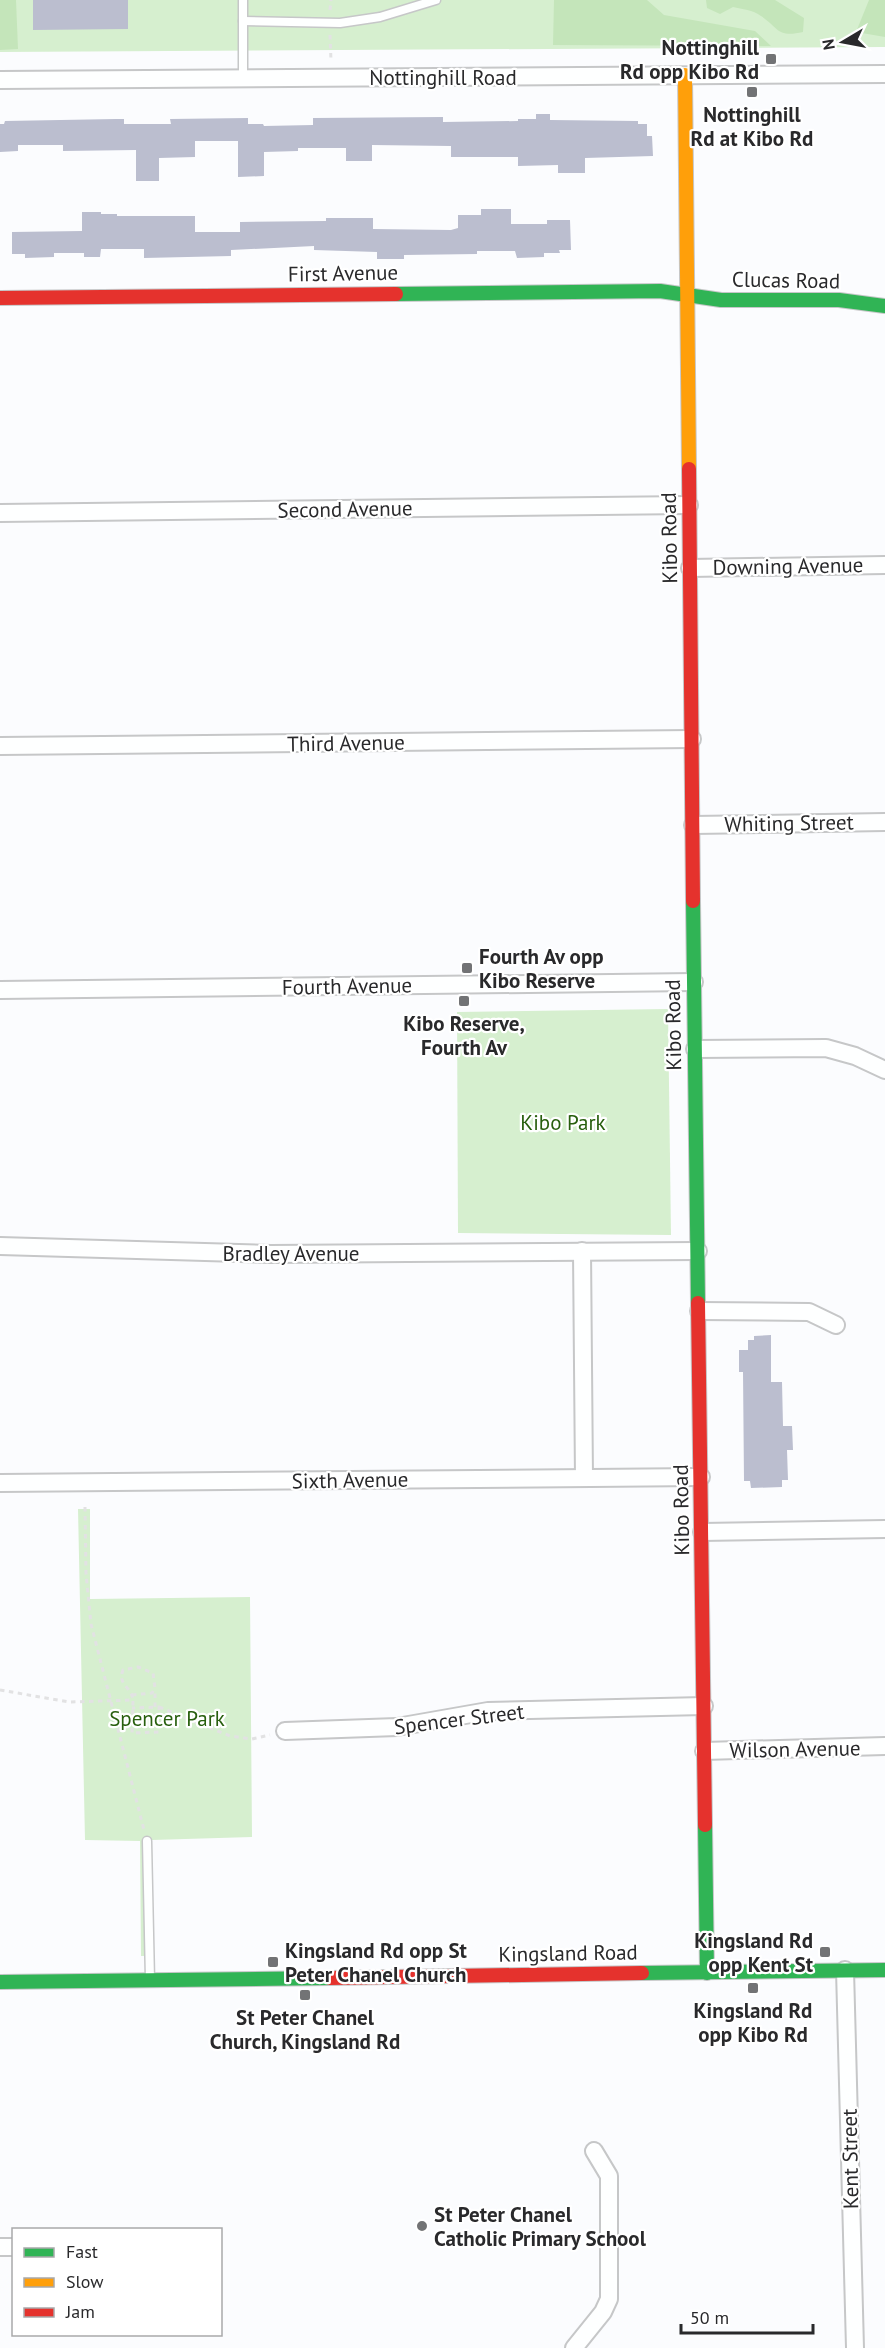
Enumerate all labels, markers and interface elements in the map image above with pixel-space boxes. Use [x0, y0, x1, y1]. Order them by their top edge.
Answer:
north arrow [813, 12, 873, 72]
place label: Nottinghill Rd opp Kibo Rd [620, 34, 760, 85]
text: N [817, 38, 839, 52]
marker: Nottinghill Rd opp Kibo Rd [764, 52, 778, 66]
street label: Nottinghill Road [369, 64, 517, 91]
marker: Nottinghill Rd at Kibo Rd [745, 85, 759, 99]
place label: Nottinghill Rd at Kibo Rd [691, 101, 813, 152]
street label: First Avenue [288, 259, 398, 287]
street label: Clucas Road [732, 266, 840, 294]
street label: Kibo Road [655, 492, 683, 584]
street label: Second Avenue [277, 494, 413, 524]
street label: Downing Avenue [712, 551, 864, 581]
street label: Third Avenue [287, 728, 405, 758]
street label: Whiting Street [724, 808, 854, 838]
place label: Fourth Av opp Kibo Reserve [479, 943, 604, 994]
marker: Fourth Av opp Kibo Reserve [460, 961, 474, 975]
street label: Fourth Avenue [282, 971, 412, 1001]
street label: Kibo Road [659, 979, 687, 1071]
marker: Kibo Reserve, Fourth Av [457, 994, 471, 1008]
place label: Kibo Reserve, Fourth Av [403, 1010, 525, 1061]
park label: Kibo Park [520, 1109, 606, 1136]
street label: Bradley Avenue [222, 1240, 360, 1267]
street label: Kibo Road [667, 1464, 695, 1556]
street label: Sixth Avenue [291, 1465, 409, 1495]
street label: Spencer Street [392, 1698, 526, 1740]
park label: Spencer Park [109, 1705, 225, 1732]
street label: Wilson Avenue [729, 1734, 861, 1764]
place label: Kingsland Rd opp Kent St [694, 1927, 814, 1978]
place label: Kingsland Rd opp St Peter Chanel Church [285, 1937, 468, 1988]
street label: Kingsland Road [498, 1938, 638, 1968]
marker: Kingsland Rd opp Kent St [818, 1945, 832, 1959]
marker: Kingsland Rd opp St Peter Chanel Church [266, 1955, 280, 1969]
marker: Kingsland Rd opp Kibo Rd [746, 1981, 760, 1995]
marker: St Peter Chanel Church, Kingsland Rd [298, 1988, 312, 2002]
place label: Kingsland Rd opp Kibo Rd [694, 1997, 812, 2048]
place label: St Peter Chanel Church, Kingsland Rd [210, 2004, 400, 2055]
street label: Kent Street [836, 2109, 864, 2209]
place label: St Peter Chanel Catholic Primary School [434, 2201, 647, 2252]
marker: St Peter Chanel Catholic Primary School [415, 2219, 429, 2233]
legend [12, 2228, 222, 2336]
text: Fast [66, 2240, 98, 2263]
text: Slow [66, 2270, 104, 2293]
scale bar [681, 2297, 813, 2335]
text: Jam [65, 2300, 95, 2323]
text: 50 m [690, 2306, 729, 2329]

